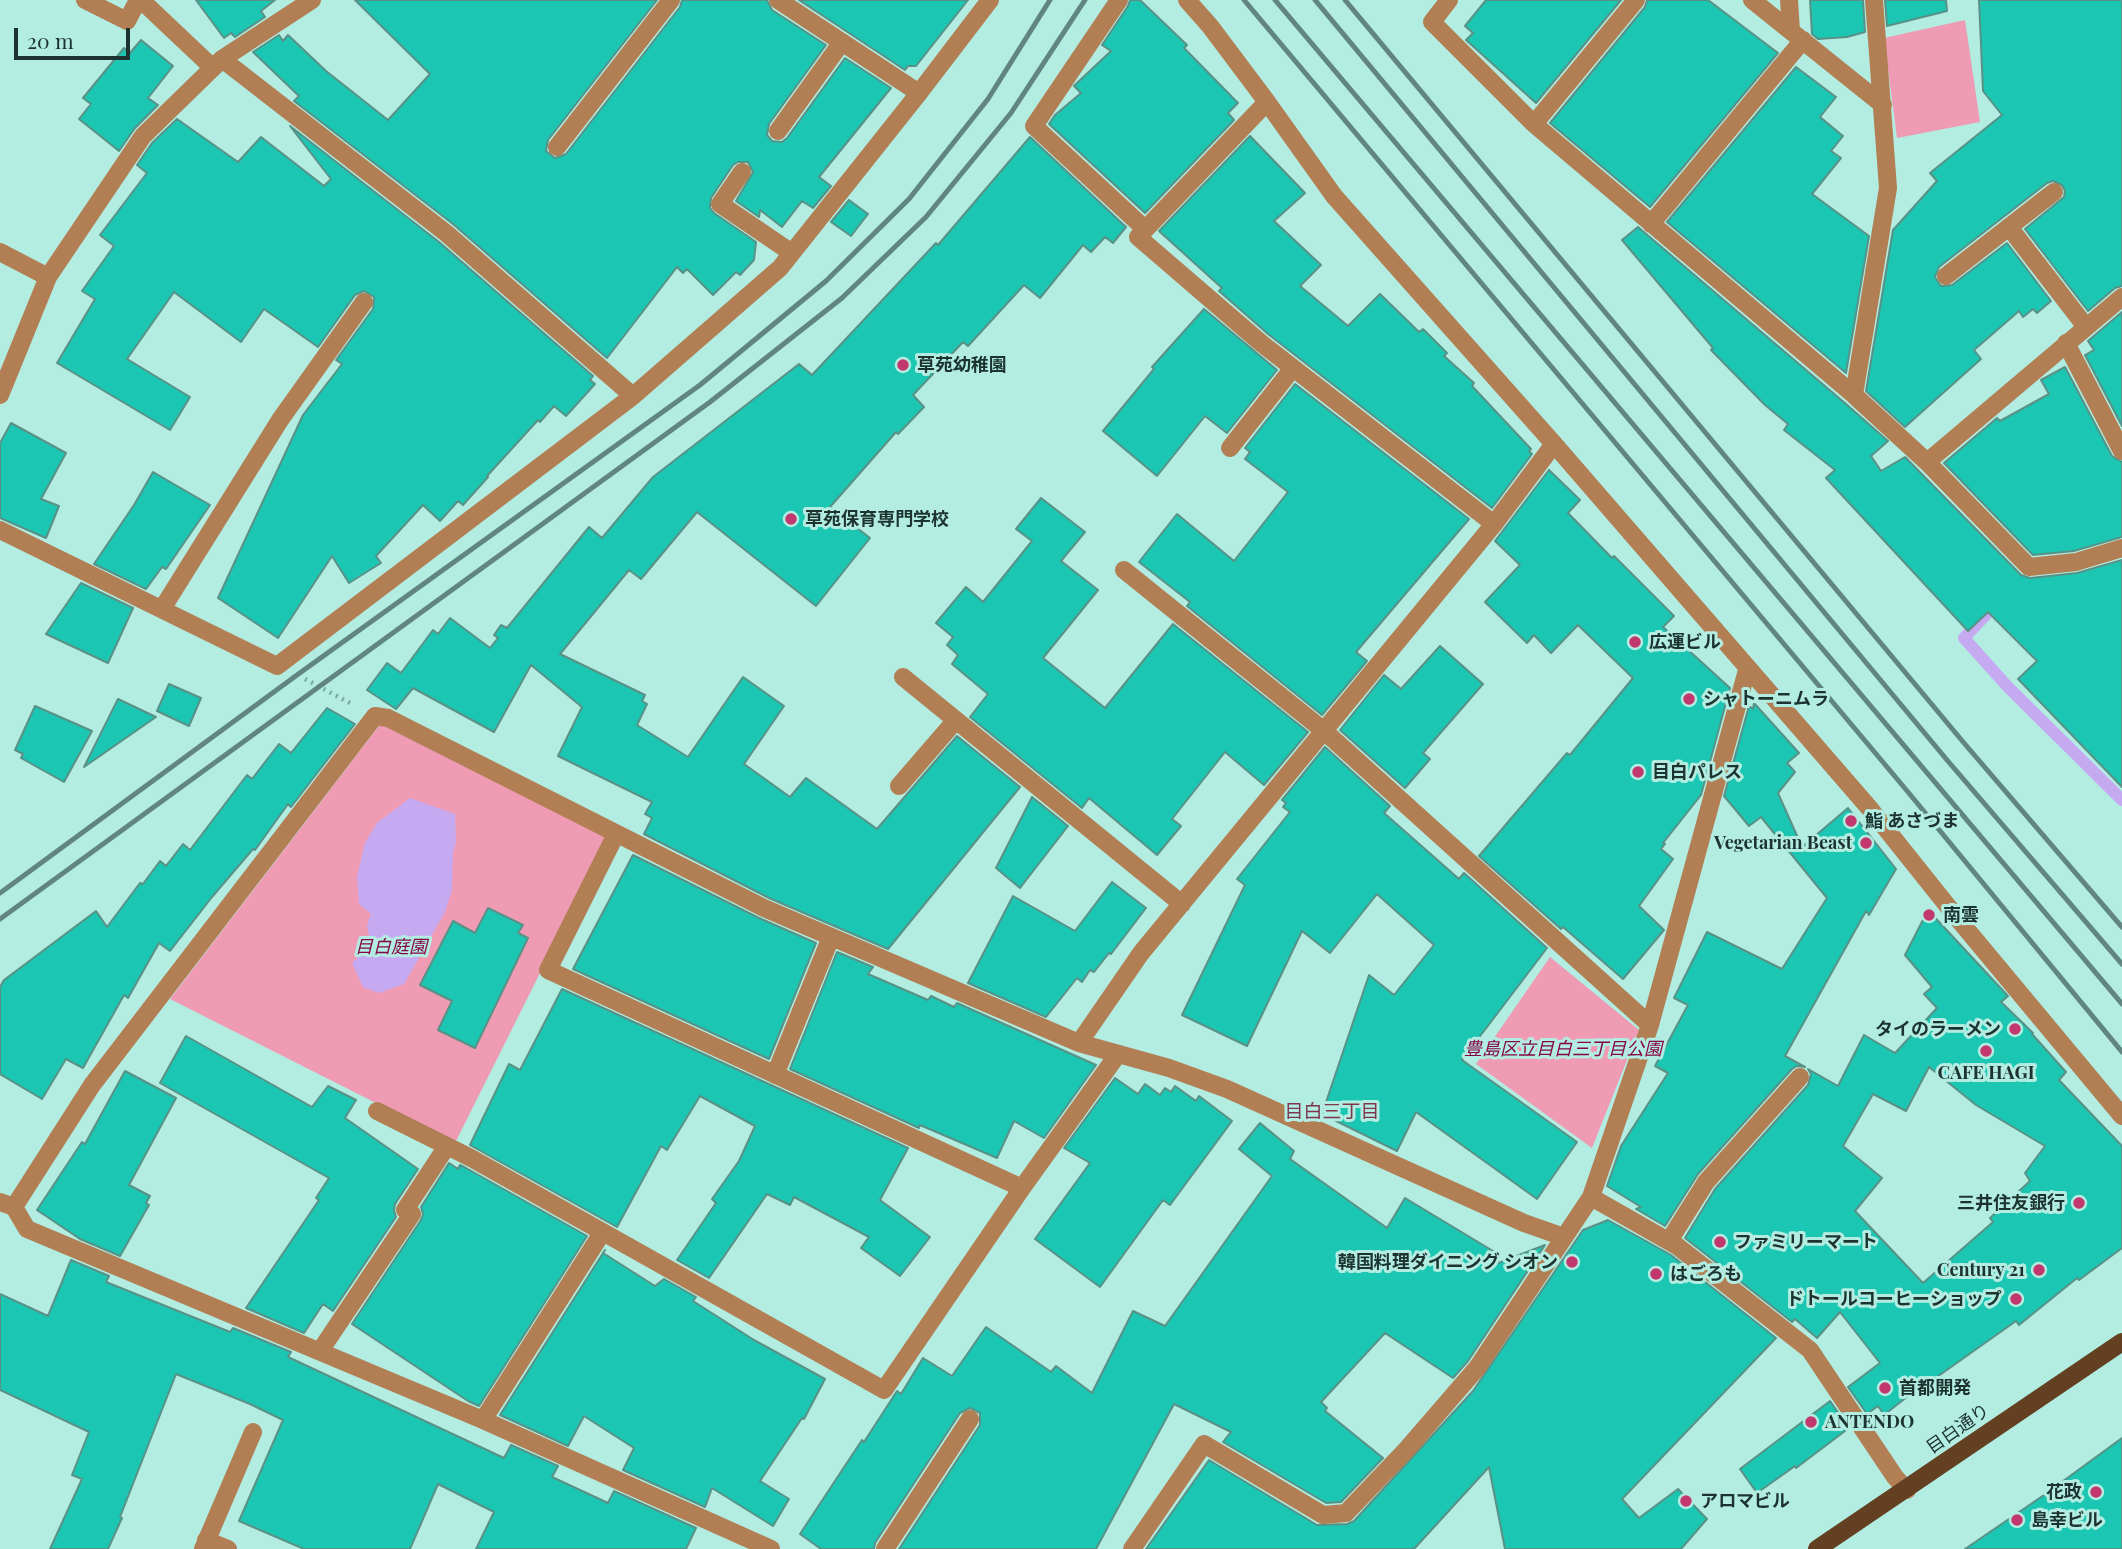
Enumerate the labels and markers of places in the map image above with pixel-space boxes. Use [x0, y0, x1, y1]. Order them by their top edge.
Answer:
place label: 草苑幼稚園 [917, 354, 1007, 376]
marker: 草苑幼稚園 [895, 357, 911, 373]
place label: 草苑保育専門学校 [805, 508, 949, 530]
marker: 草苑保育専門学校 [783, 511, 799, 527]
place label: 広運ビル [1649, 631, 1721, 653]
marker: 広運ビル [1627, 634, 1643, 650]
place label: シャトーニムラ [1703, 688, 1829, 710]
marker: シャトーニムラ [1681, 691, 1697, 707]
place label: 目白パレス [1652, 761, 1742, 783]
marker: 目白パレス [1630, 764, 1646, 780]
place label: 鮨 あさづま [1865, 810, 1959, 832]
marker: 鮨 あさづま [1843, 813, 1859, 829]
place label: Vegetarian Beast [1714, 832, 1852, 854]
marker: Vegetarian Beast [1858, 835, 1874, 851]
place label: 南雲 [1943, 904, 1979, 926]
marker: 南雲 [1921, 907, 1937, 923]
place label: タイのラーメン [1875, 1018, 2001, 1040]
marker: タイのラーメン [2007, 1021, 2023, 1037]
marker: CAFE HAGI [1978, 1043, 1994, 1059]
place label: CAFE HAGI [1938, 1062, 2034, 1084]
place label: 三井住友銀行 [1957, 1192, 2065, 1214]
marker: 三井住友銀行 [2071, 1195, 2087, 1211]
place label: ファミリーマート [1734, 1231, 1878, 1253]
marker: ファミリーマート [1712, 1234, 1728, 1250]
place label: 韓国料理ダイニング シオン [1338, 1251, 1558, 1273]
marker: 韓国料理ダイニング シオン [1564, 1254, 1580, 1270]
place label: Century 21 [1937, 1259, 2025, 1281]
marker: Century 21 [2031, 1262, 2047, 1278]
place label: はごろも [1670, 1263, 1742, 1285]
marker: はごろも [1648, 1266, 1664, 1282]
place label: ドトールコーヒーショップ [1786, 1288, 2002, 1310]
marker: ドトールコーヒーショップ [2008, 1291, 2024, 1307]
place label: 首都開発 [1899, 1377, 1971, 1399]
marker: 首都開発 [1877, 1380, 1893, 1396]
place label: ANTENDO [1825, 1411, 1914, 1433]
marker: ANTENDO [1803, 1414, 1819, 1430]
place label: 花政 [2046, 1481, 2082, 1503]
marker: 花政 [2088, 1484, 2104, 1500]
place label: アロマビル [1700, 1490, 1790, 1512]
marker: アロマビル [1678, 1493, 1694, 1509]
place label: 島幸ビル [2031, 1509, 2103, 1531]
marker: 島幸ビル [2009, 1512, 2025, 1528]

